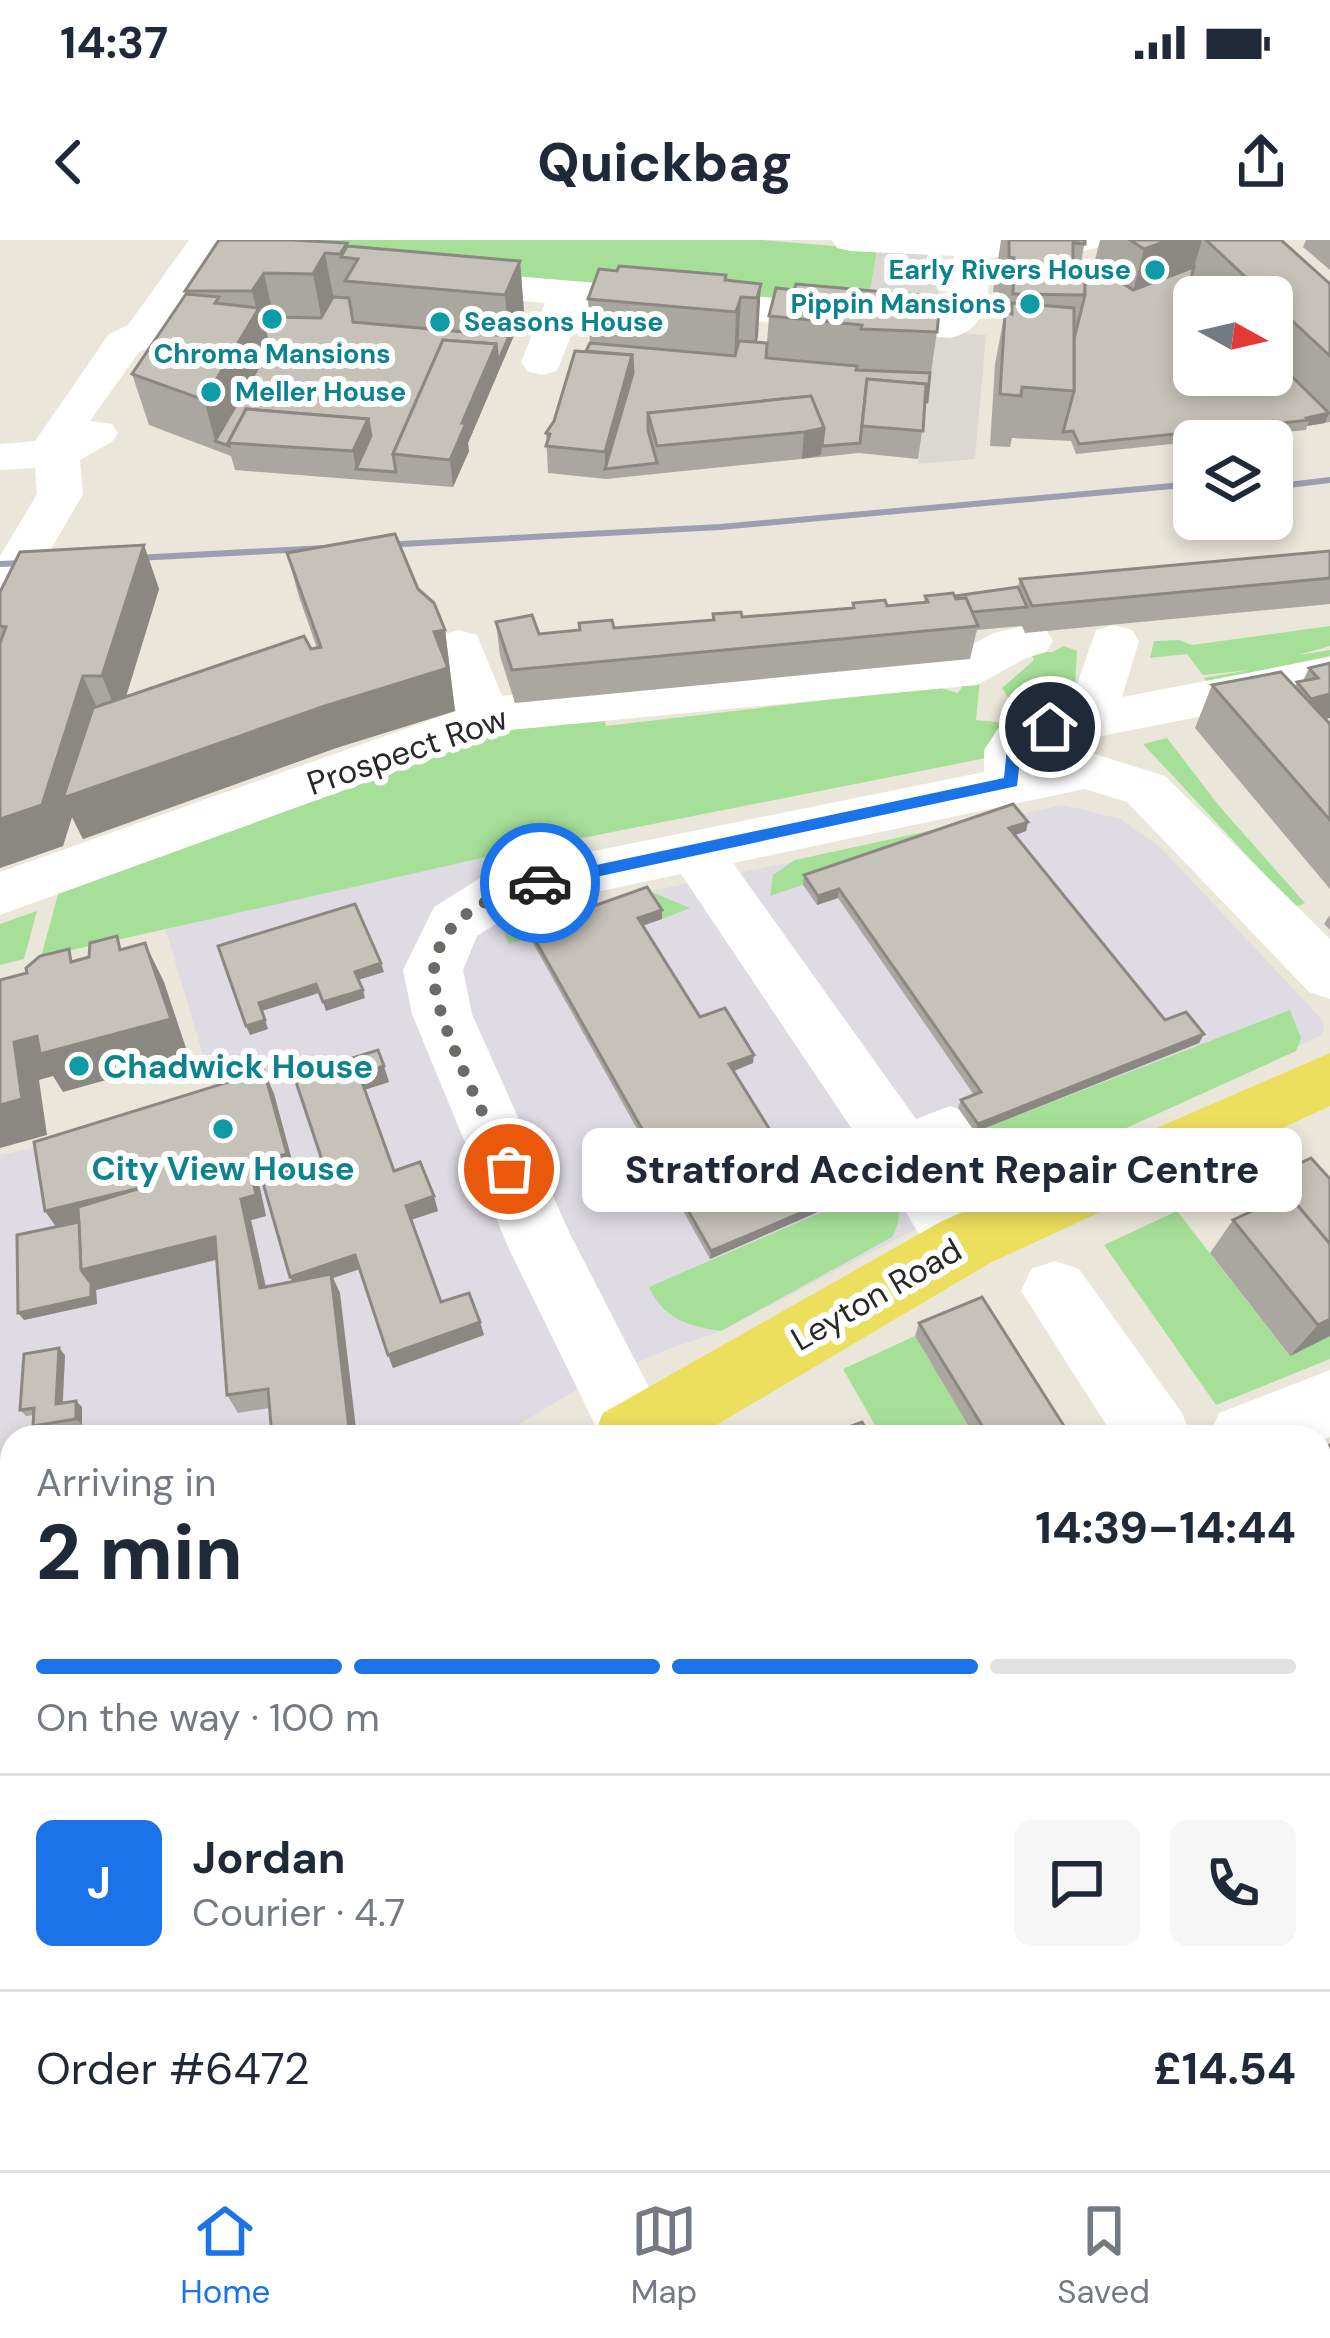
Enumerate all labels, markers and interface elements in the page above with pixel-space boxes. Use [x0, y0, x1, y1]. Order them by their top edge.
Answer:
text: 14:37 [60, 13, 168, 72]
text: Quickbag [537, 127, 793, 198]
icon: back [36, 129, 102, 195]
icon: share [1228, 129, 1294, 195]
place label: Early Rivers House [888, 252, 1131, 287]
marker: Early Rivers House [1142, 257, 1168, 283]
north arrow [1173, 276, 1293, 396]
map controls [1173, 276, 1293, 540]
place label: Pippin Mansions [791, 286, 1006, 321]
marker: Pippin Mansions [1017, 291, 1043, 317]
place label: Seasons House [464, 304, 664, 339]
marker: Chroma Mansions [259, 306, 285, 332]
marker: Seasons House [427, 309, 453, 335]
place label: Chroma Mansions [153, 336, 391, 371]
place label: Meller House [235, 374, 406, 409]
marker: Meller House [198, 379, 224, 405]
button: layers [1173, 420, 1293, 540]
pin [999, 676, 1101, 778]
icon: home [1017, 694, 1083, 760]
street label: Prospect Row [301, 696, 513, 805]
courier [480, 823, 600, 943]
icon: car [507, 850, 573, 916]
place label: Chadwick House [103, 1045, 373, 1088]
marker: Chadwick House [66, 1053, 92, 1079]
marker: City View House [210, 1116, 236, 1142]
pin [458, 1118, 560, 1220]
callout: Stratford Accident Repair Centre [581, 1127, 1301, 1211]
icon: bag [476, 1136, 542, 1202]
text: Stratford Accident Repair Centre [625, 1144, 1259, 1195]
place label: City View House [91, 1147, 355, 1190]
street label: Leyton Road [783, 1228, 969, 1360]
text: Arriving in [36, 1457, 216, 1508]
text: 14:39–14:44 [1035, 1498, 1296, 1557]
text: 2 min [36, 1502, 243, 1603]
text: On the way · 100 m [36, 1692, 380, 1743]
button: chat [1014, 1820, 1140, 1946]
button: phone [1170, 1820, 1296, 1946]
text: Jordan [192, 1828, 345, 1887]
text: J [87, 1853, 111, 1912]
text: Courier · 4.7 [192, 1887, 405, 1938]
text: Order #6472 [36, 2039, 310, 2098]
text: £14.54 [1154, 2039, 1296, 2098]
tab: Home [180, 2198, 270, 2313]
tab: Map [631, 2198, 697, 2313]
tab: Saved [1057, 2198, 1150, 2313]

